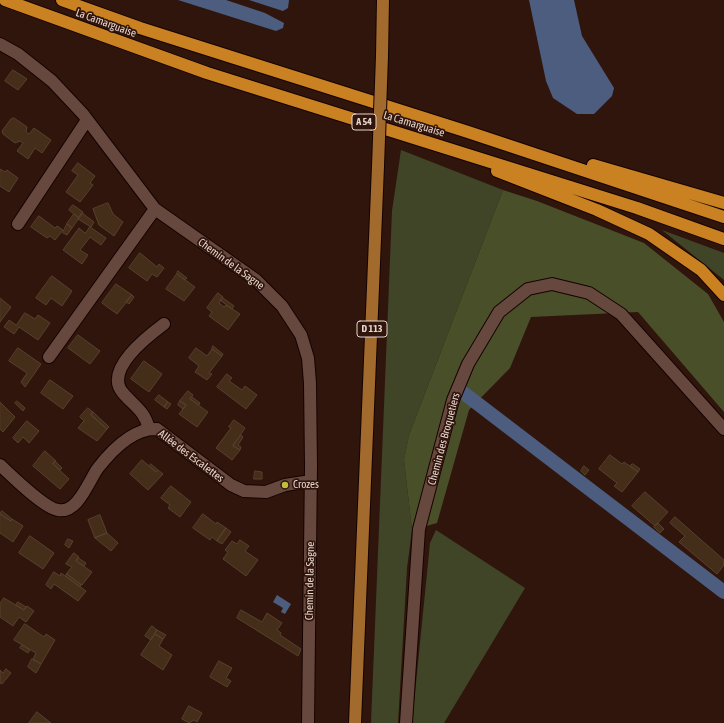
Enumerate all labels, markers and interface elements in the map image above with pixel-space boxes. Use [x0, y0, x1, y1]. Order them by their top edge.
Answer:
street label: La Camarguaise [74, 6, 138, 40]
street label: La Camarguaise [382, 108, 446, 140]
road number: A 54 [352, 114, 376, 130]
street label: Chemin de la Sagne [195, 236, 267, 292]
road number: D 113 [357, 321, 387, 337]
street label: Chemin des Broquetiers [425, 391, 463, 487]
street label: Allée des Escalettes [156, 427, 226, 485]
place label: Crozes [293, 478, 319, 492]
marker: Crozes [280, 480, 290, 490]
street label: Chemin de la Sagne [303, 542, 317, 620]

